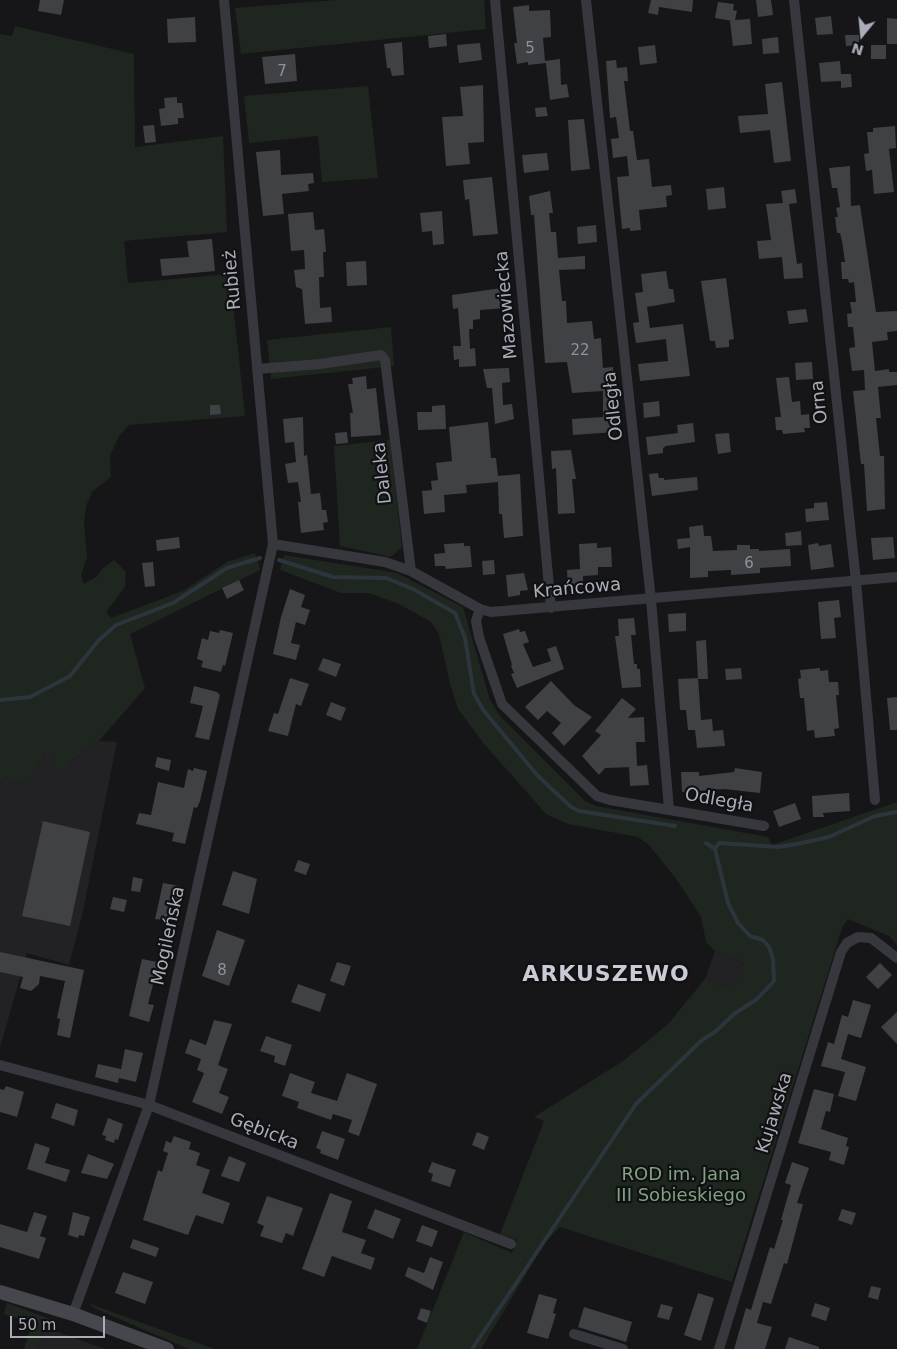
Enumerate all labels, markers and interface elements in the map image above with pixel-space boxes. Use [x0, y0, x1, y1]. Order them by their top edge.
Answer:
north arrow [837, 10, 887, 60]
house number: 5 [525, 40, 535, 58]
text: N [850, 40, 866, 59]
house number: 7 [277, 63, 287, 81]
street label: Rubież [220, 249, 246, 311]
street label: Mazowiecka [491, 250, 523, 360]
house number: 22 [570, 342, 590, 360]
street label: Odległa [600, 370, 628, 442]
street label: Orna [807, 379, 833, 425]
street label: Daleka [369, 441, 397, 505]
house number: 6 [744, 555, 754, 573]
street label: Krańcowa [532, 574, 622, 604]
street label: Odległa [683, 784, 755, 818]
street label: Mogileńska [148, 884, 190, 988]
house number: 8 [217, 962, 227, 980]
district label: ARKUSZEWO [521, 962, 691, 988]
street label: Kujawska [752, 1070, 798, 1156]
street label: Gębicka [226, 1109, 302, 1155]
park label: ROD im. Jana III Sobieskiego [616, 1164, 746, 1206]
scale bar [12, 1306, 108, 1338]
text: 50 m [18, 1316, 56, 1334]

